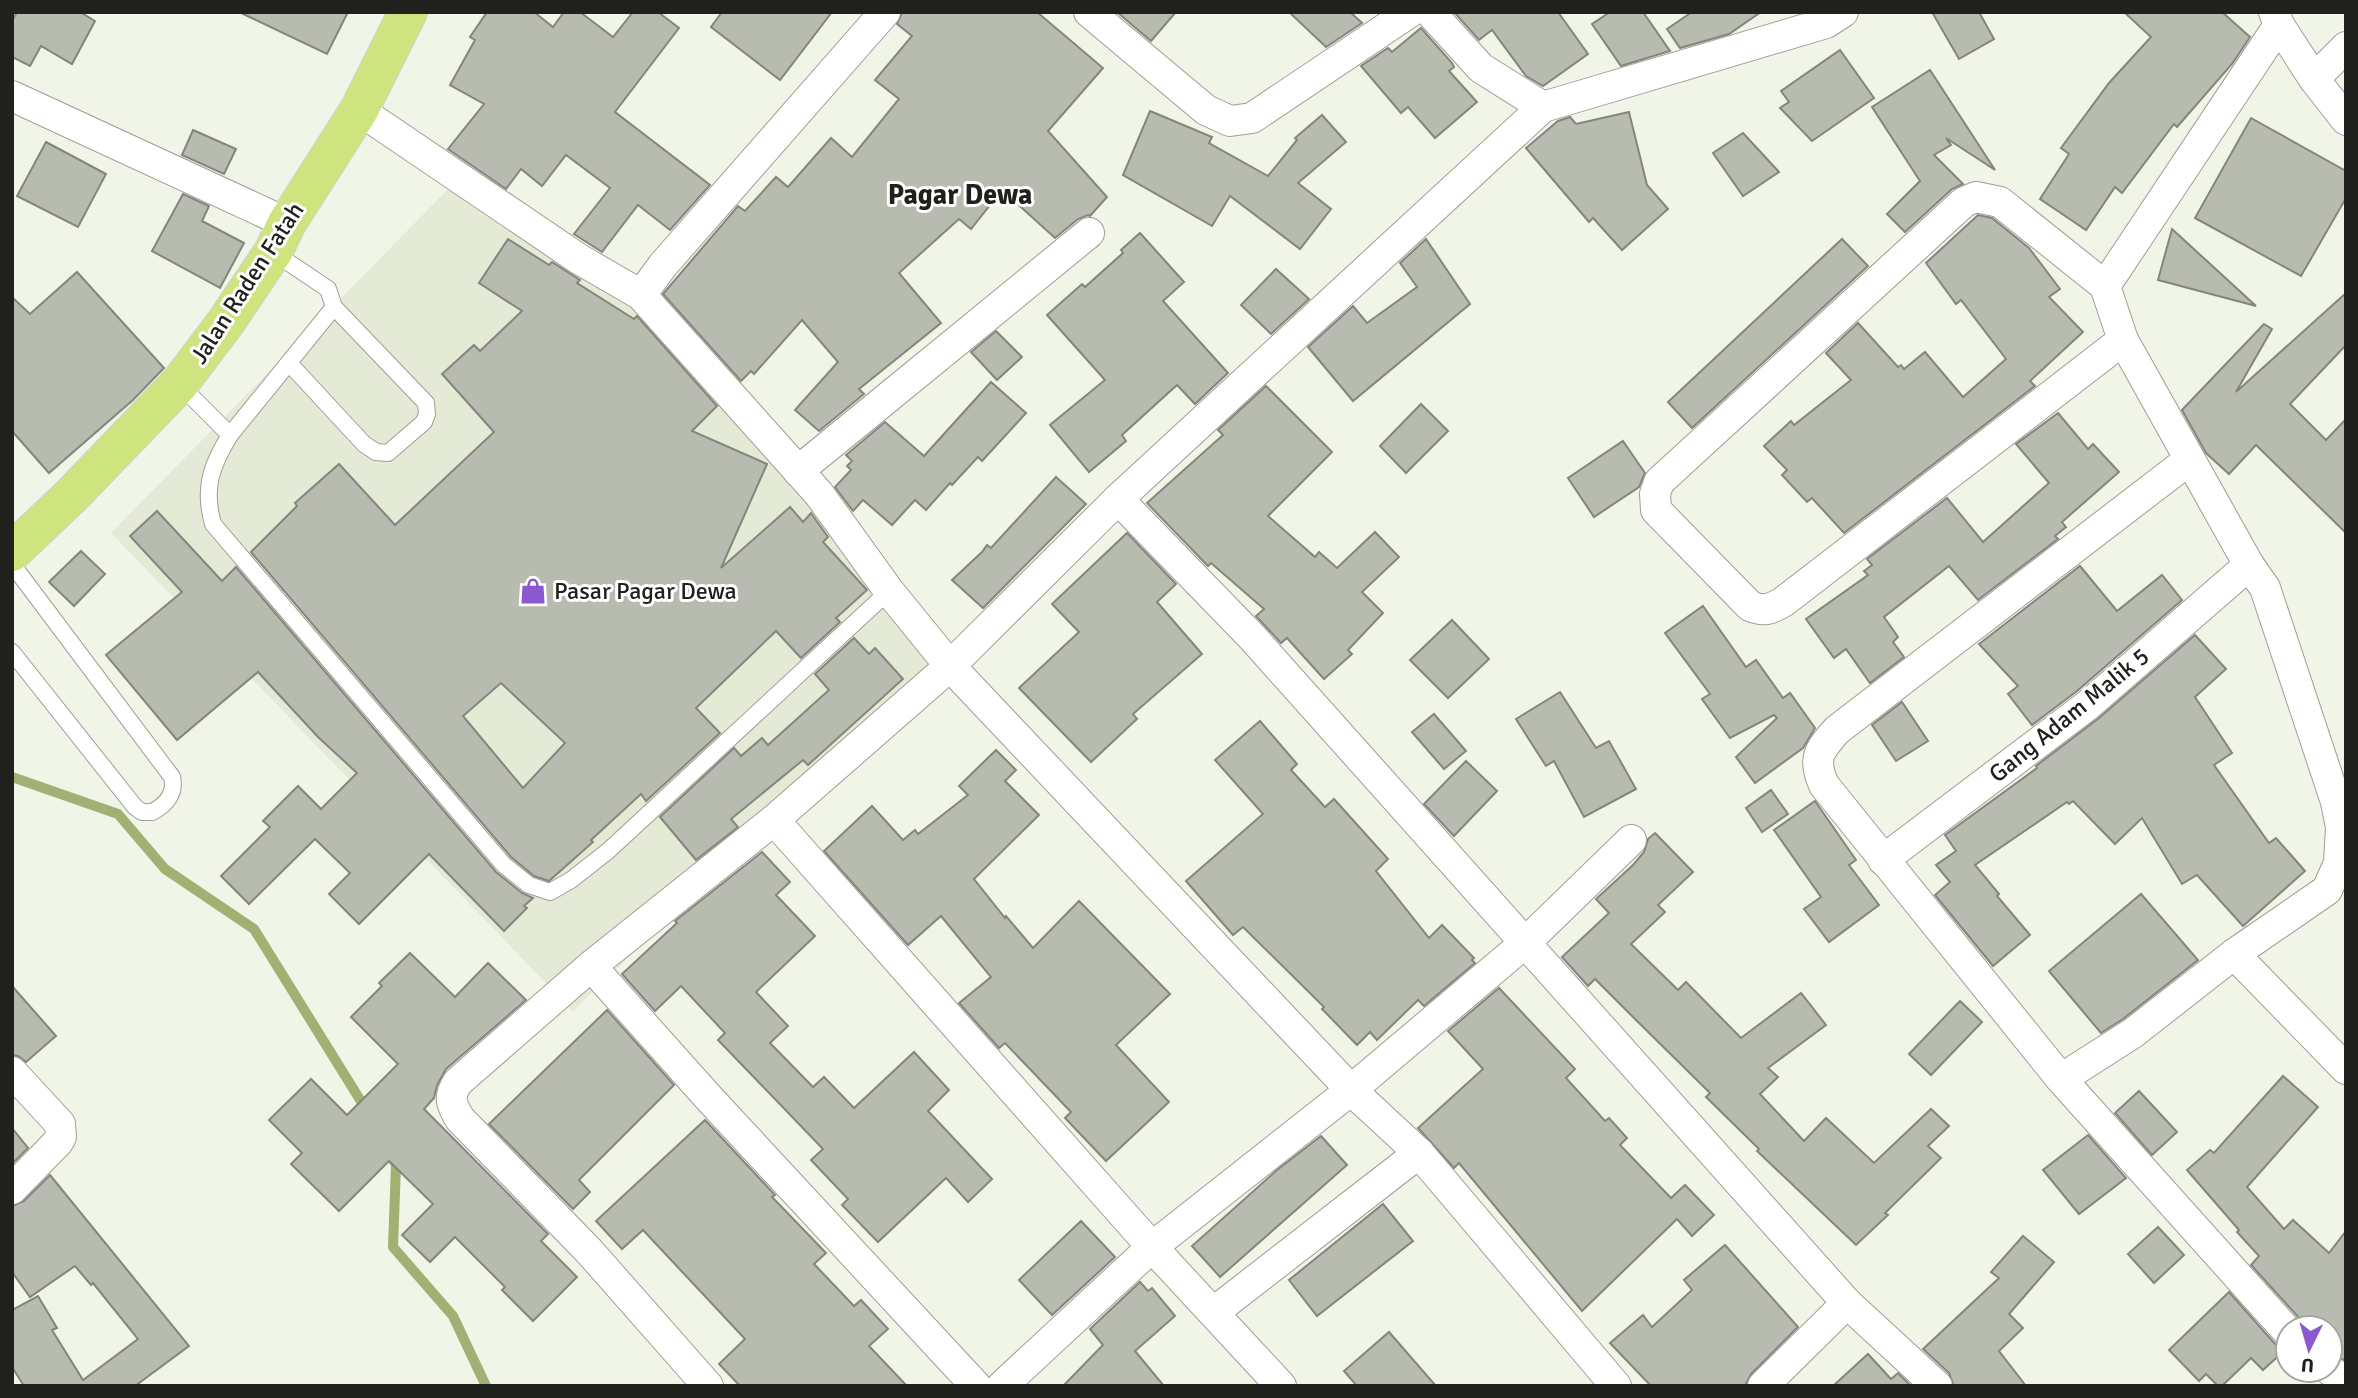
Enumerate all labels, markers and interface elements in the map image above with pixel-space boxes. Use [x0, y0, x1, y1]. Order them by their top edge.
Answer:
district label: Pagar Dewa [888, 178, 1032, 212]
street label: Jalan Raden Fatah [184, 197, 310, 369]
shop icon: Pasar Pagar Dewa [518, 576, 548, 606]
place label: Pasar Pagar Dewa [554, 576, 737, 606]
street label: Gang Adam Malik 5 [1983, 641, 2155, 789]
north arrow [2274, 1314, 2344, 1384]
text: U [2300, 1352, 2315, 1377]

